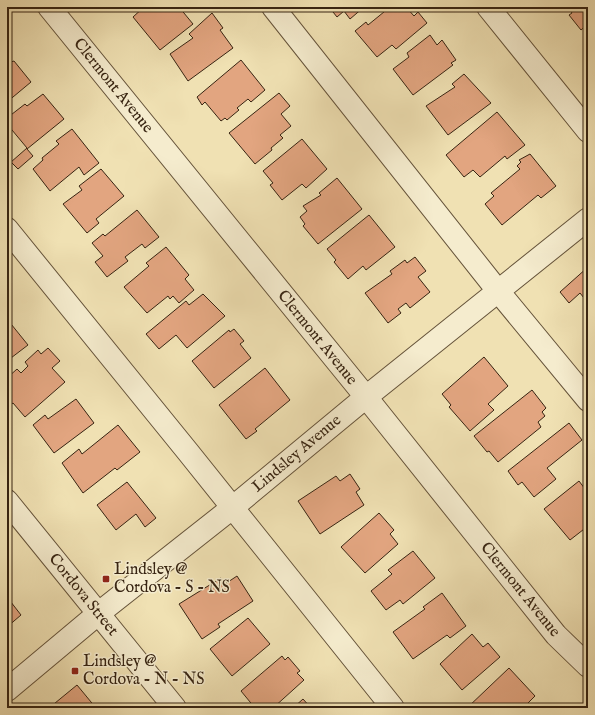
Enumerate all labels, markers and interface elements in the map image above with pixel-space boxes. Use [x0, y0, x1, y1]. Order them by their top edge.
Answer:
street label: Clermont Avenue [69, 35, 157, 137]
street label: Clermont Avenue [273, 287, 361, 389]
street label: Lindsley Avenue [248, 411, 346, 497]
street label: Clermont Avenue [476, 539, 564, 641]
street label: Cordova Street [44, 550, 123, 641]
place label: Lindsley @ Cordova - S - NS [114, 560, 230, 598]
marker: Lindsley @ Cordova - S - NS [101, 574, 111, 584]
place label: Lindsley @ Cordova - N - NS [83, 652, 204, 690]
marker: Lindsley @ Cordova - N - NS [70, 666, 80, 676]

